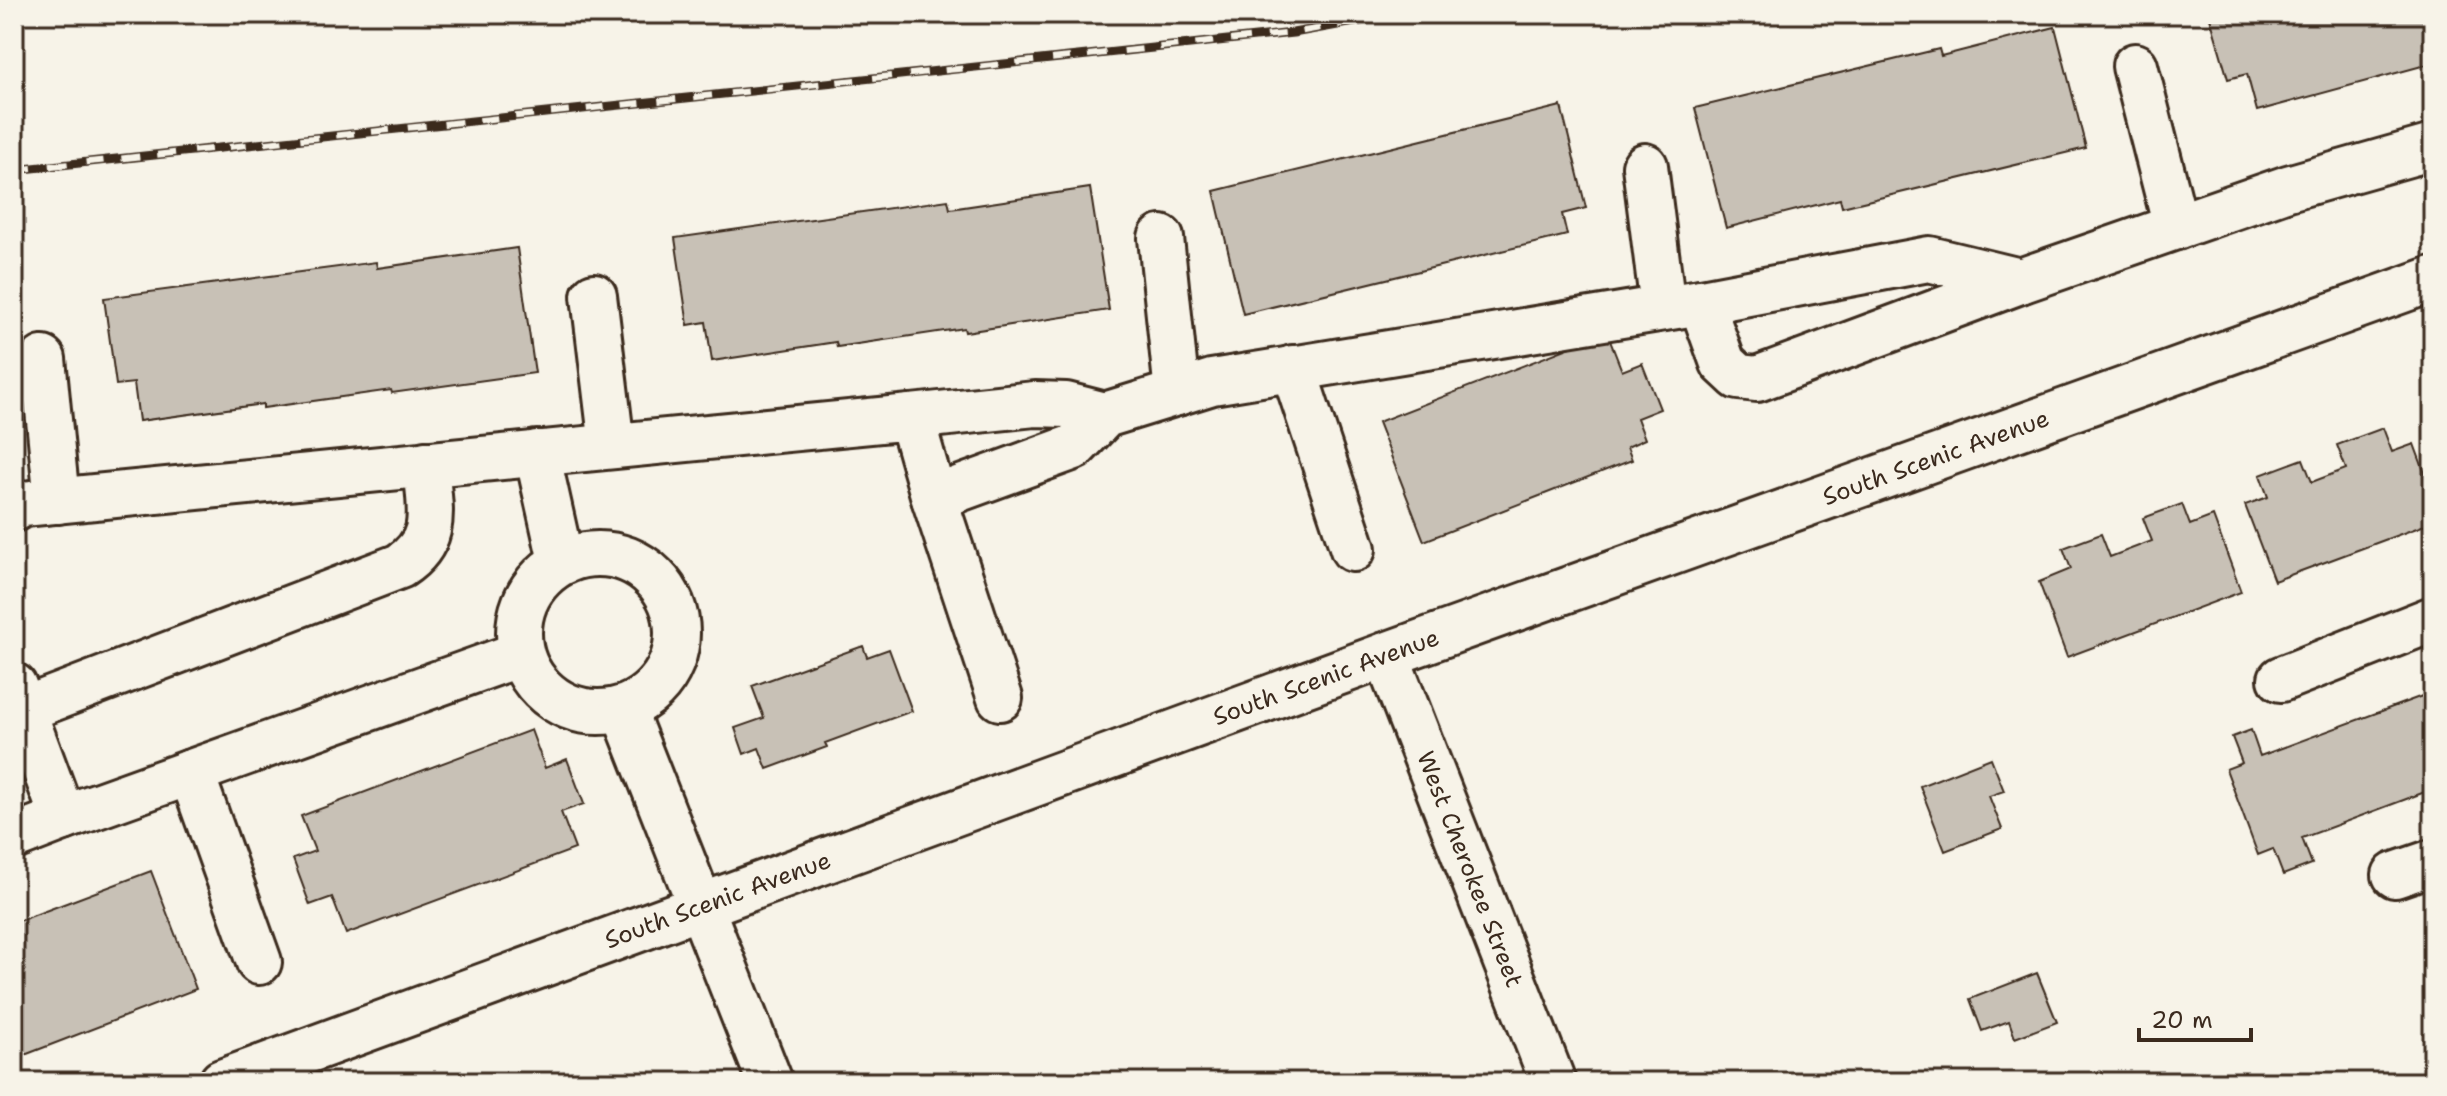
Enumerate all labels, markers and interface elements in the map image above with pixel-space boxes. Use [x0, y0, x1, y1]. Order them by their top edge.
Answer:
street label: South Scenic Avenue [1818, 402, 2053, 513]
street label: South Scenic Avenue [1209, 621, 1444, 733]
street label: West Cherokee Street [1409, 747, 1530, 992]
street label: South Scenic Avenue [600, 844, 835, 956]
scale bar [2139, 992, 2251, 1042]
text: 20 m [2151, 1004, 2213, 1036]

